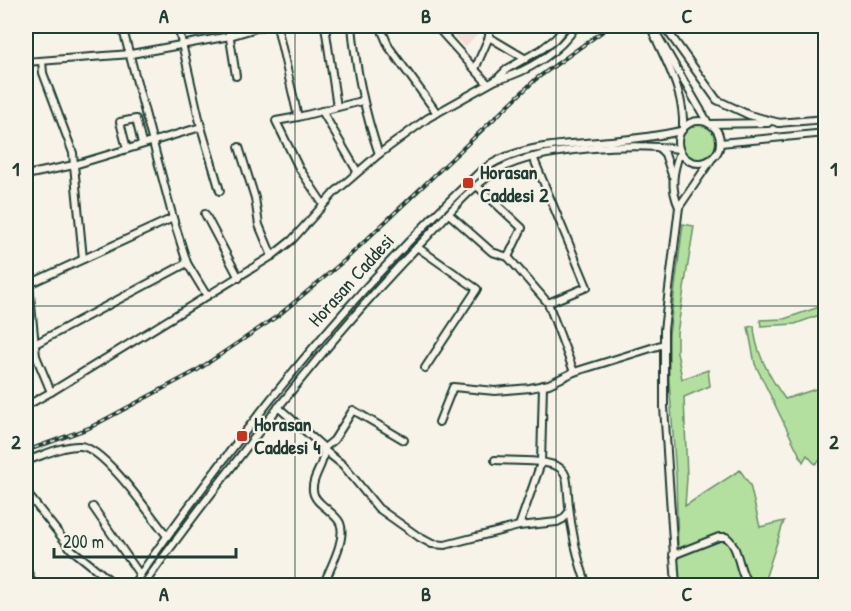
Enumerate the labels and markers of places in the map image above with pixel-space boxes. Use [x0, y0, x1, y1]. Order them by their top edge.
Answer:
place label: Horasan Caddesi 2 [480, 158, 549, 208]
marker: Horasan Caddesi 2 [461, 176, 475, 190]
place label: Horasan Caddesi 4 [254, 410, 321, 460]
marker: Horasan Caddesi 4 [235, 429, 249, 443]

